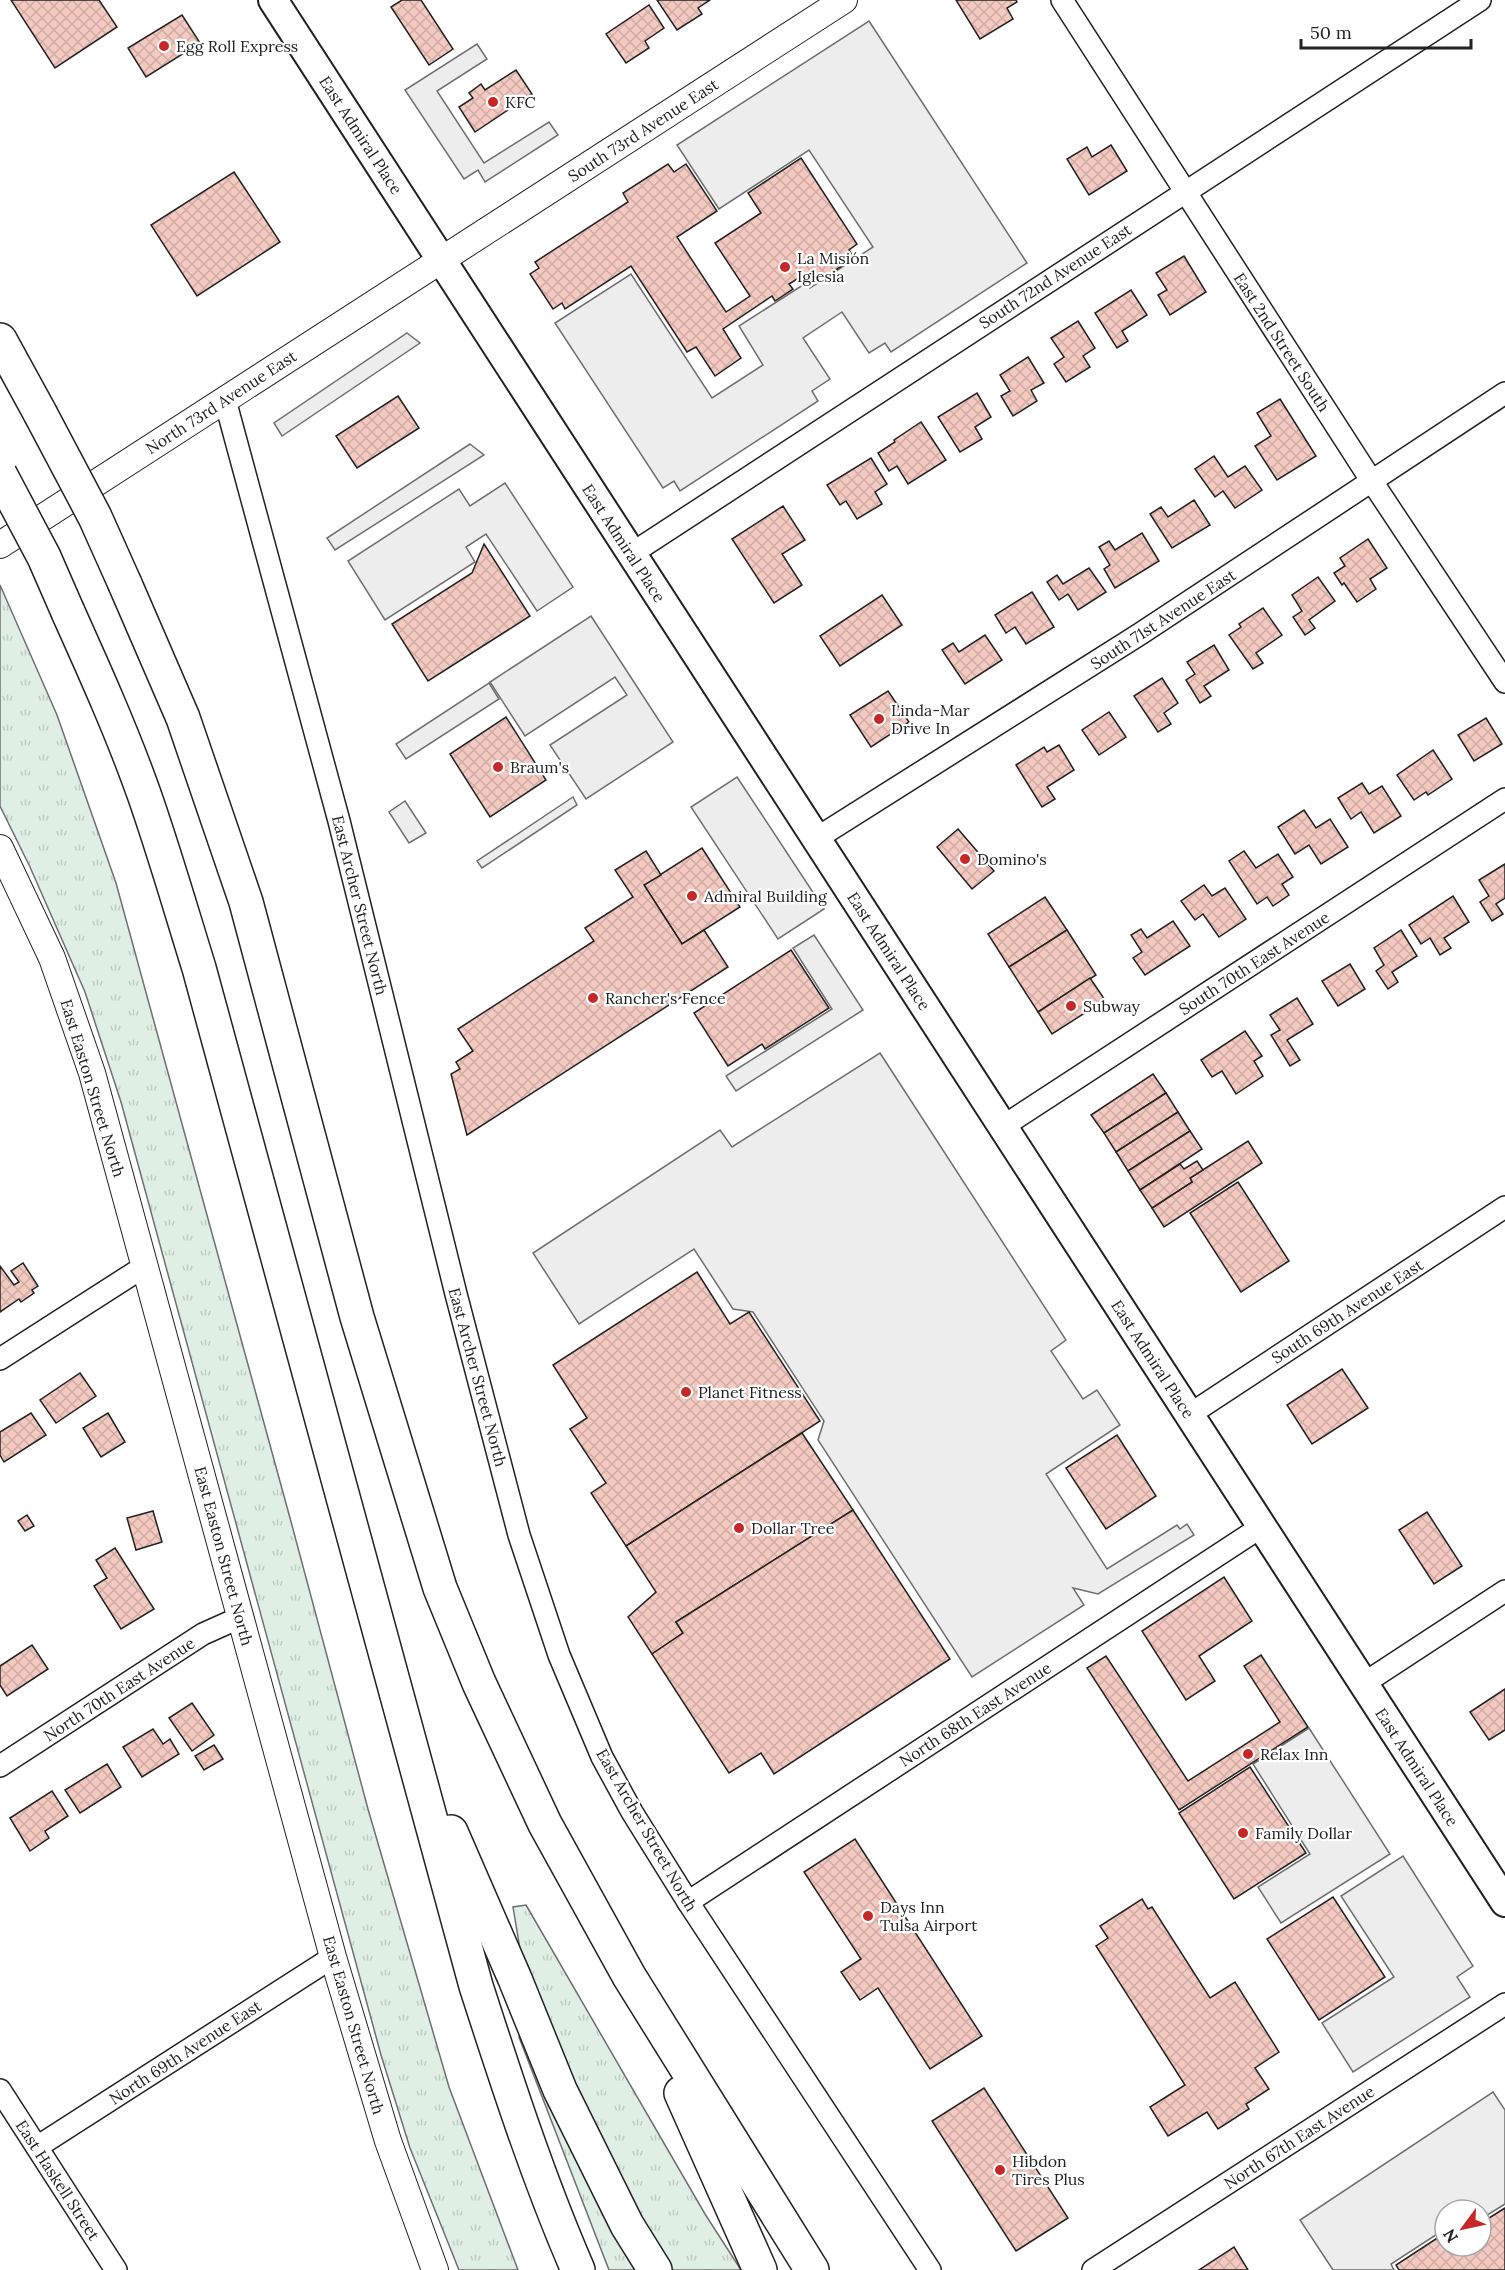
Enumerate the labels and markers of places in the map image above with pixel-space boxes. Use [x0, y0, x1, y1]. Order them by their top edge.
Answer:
place label: Egg Roll Express [176, 36, 298, 56]
marker: Egg Roll Express [157, 39, 171, 53]
place label: KFC [505, 92, 536, 112]
marker: KFC [486, 95, 500, 109]
place label: La Misión Iglesia [797, 248, 870, 286]
marker: La Misión Iglesia [778, 260, 792, 274]
place label: Linda-Mar Drive In [891, 700, 970, 738]
marker: Linda-Mar Drive In [872, 712, 886, 726]
place label: Braum's [510, 757, 569, 777]
marker: Braum's [491, 760, 505, 774]
place label: Domino's [977, 849, 1047, 869]
marker: Domino's [958, 852, 972, 866]
place label: Admiral Building [703, 886, 828, 906]
marker: Admiral Building [685, 889, 699, 903]
place label: Rancher's Fence [605, 988, 726, 1008]
marker: Rancher's Fence [586, 991, 600, 1005]
place label: Subway [1083, 996, 1141, 1016]
marker: Subway [1064, 999, 1078, 1013]
place label: Planet Fitness [698, 1382, 802, 1402]
marker: Planet Fitness [679, 1385, 693, 1399]
place label: Dollar Tree [751, 1518, 835, 1538]
marker: Dollar Tree [732, 1521, 746, 1535]
place label: Relax Inn [1260, 1744, 1329, 1764]
marker: Relax Inn [1241, 1747, 1255, 1761]
place label: Family Dollar [1255, 1823, 1352, 1843]
marker: Family Dollar [1236, 1826, 1250, 1840]
place label: Days Inn Tulsa Airport [880, 1897, 978, 1935]
marker: Days Inn Tulsa Airport [861, 1909, 875, 1923]
place label: Hibdon Tires Plus [1012, 2151, 1085, 2189]
marker: Hibdon Tires Plus [993, 2163, 1007, 2177]

